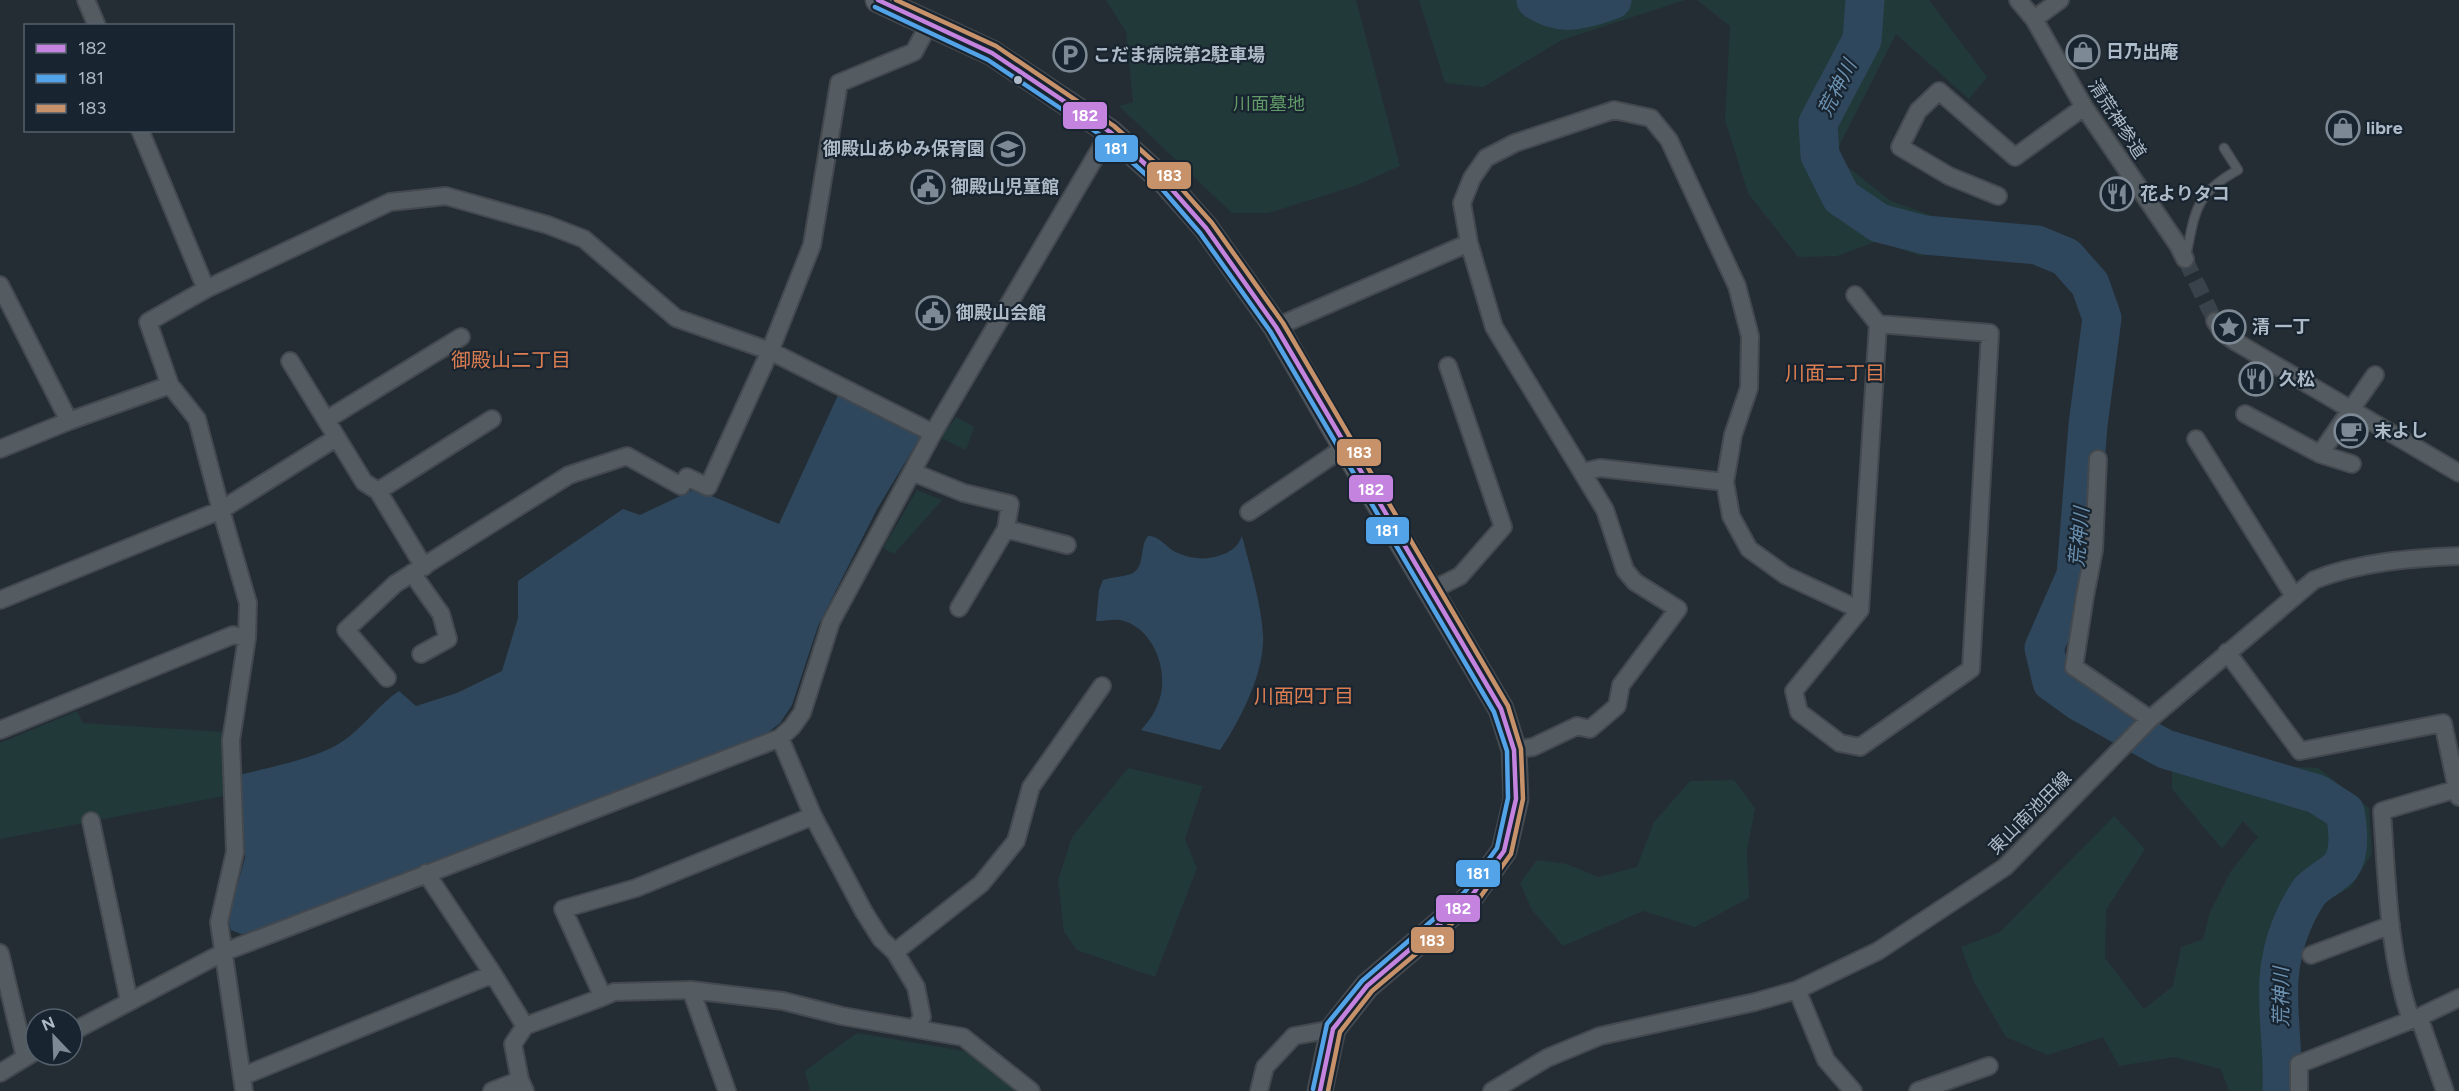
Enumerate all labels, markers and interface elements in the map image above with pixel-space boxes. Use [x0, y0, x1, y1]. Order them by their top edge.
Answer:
legend [24, 24, 234, 132]
shop icon: 日乃出庵 [2065, 34, 2101, 70]
text: 182 [78, 37, 107, 59]
parking icon: こだま病院第2駐車場 [1052, 37, 1088, 73]
place label: 日乃出庵 [2106, 41, 2178, 63]
place label: こだま病院第2駐車場 [1093, 44, 1265, 66]
water label: 荒神川 [1813, 54, 1862, 120]
text: 181 [78, 67, 104, 89]
unlabelled marker [1012, 74, 1024, 86]
street label: 清荒神参道 [2083, 75, 2151, 163]
park label: 川面墓地 [1233, 93, 1305, 115]
text: 183 [78, 97, 106, 119]
line badge: 182 [1062, 101, 1108, 130]
text: 182 [1072, 106, 1098, 125]
shop icon: libre [2325, 110, 2361, 146]
place label: libre [2366, 117, 2403, 139]
school or university icon: 御殿山あゆみ保育園 [990, 131, 1026, 167]
line badge: 181 [1094, 134, 1139, 163]
place label: 御殿山あゆみ保育園 [822, 138, 985, 160]
text: 181 [1104, 139, 1128, 158]
line badge: 183 [1146, 161, 1192, 190]
text: 183 [1156, 166, 1182, 185]
public building icon: 御殿山児童館 [910, 169, 946, 205]
place label: 御殿山児童館 [950, 176, 1059, 198]
restaurant icon: 花よりタコ [2099, 176, 2135, 212]
place label: 花よりタコ [2140, 183, 2230, 205]
public building icon: 御殿山会館 [915, 295, 951, 331]
place label: 御殿山会館 [955, 302, 1046, 324]
place icon: 清 一丁 [2211, 309, 2247, 345]
place label: 清 一丁 [2252, 316, 2310, 338]
district label: 御殿山二丁目 [451, 348, 571, 372]
district label: 川面二丁目 [1785, 361, 1885, 385]
restaurant icon: 久松 [2238, 361, 2274, 397]
place label: 久松 [2279, 368, 2315, 390]
cafe icon: 末よし [2333, 413, 2369, 449]
place label: 末よし [2374, 420, 2428, 442]
line badge: 183 [1336, 438, 1382, 467]
text: 183 [1346, 443, 1372, 462]
line badge: 182 [1348, 474, 1394, 503]
text: 182 [1358, 480, 1384, 499]
water label: 荒神川 [2064, 504, 2094, 568]
line badge: 181 [1365, 516, 1410, 545]
text: 181 [1375, 521, 1399, 540]
district label: 川面四丁目 [1254, 684, 1354, 708]
street label: 東山南池田線 [1984, 767, 2076, 859]
line badge: 181 [1455, 859, 1501, 888]
text: 181 [1466, 864, 1490, 883]
line badge: 182 [1435, 894, 1481, 923]
text: 182 [1445, 899, 1471, 918]
line badge: 183 [1410, 926, 1455, 954]
text: 183 [1419, 931, 1445, 950]
water label: 荒神川 [2269, 965, 2293, 1027]
north arrow [24, 1007, 84, 1067]
text: N [39, 1012, 58, 1035]

